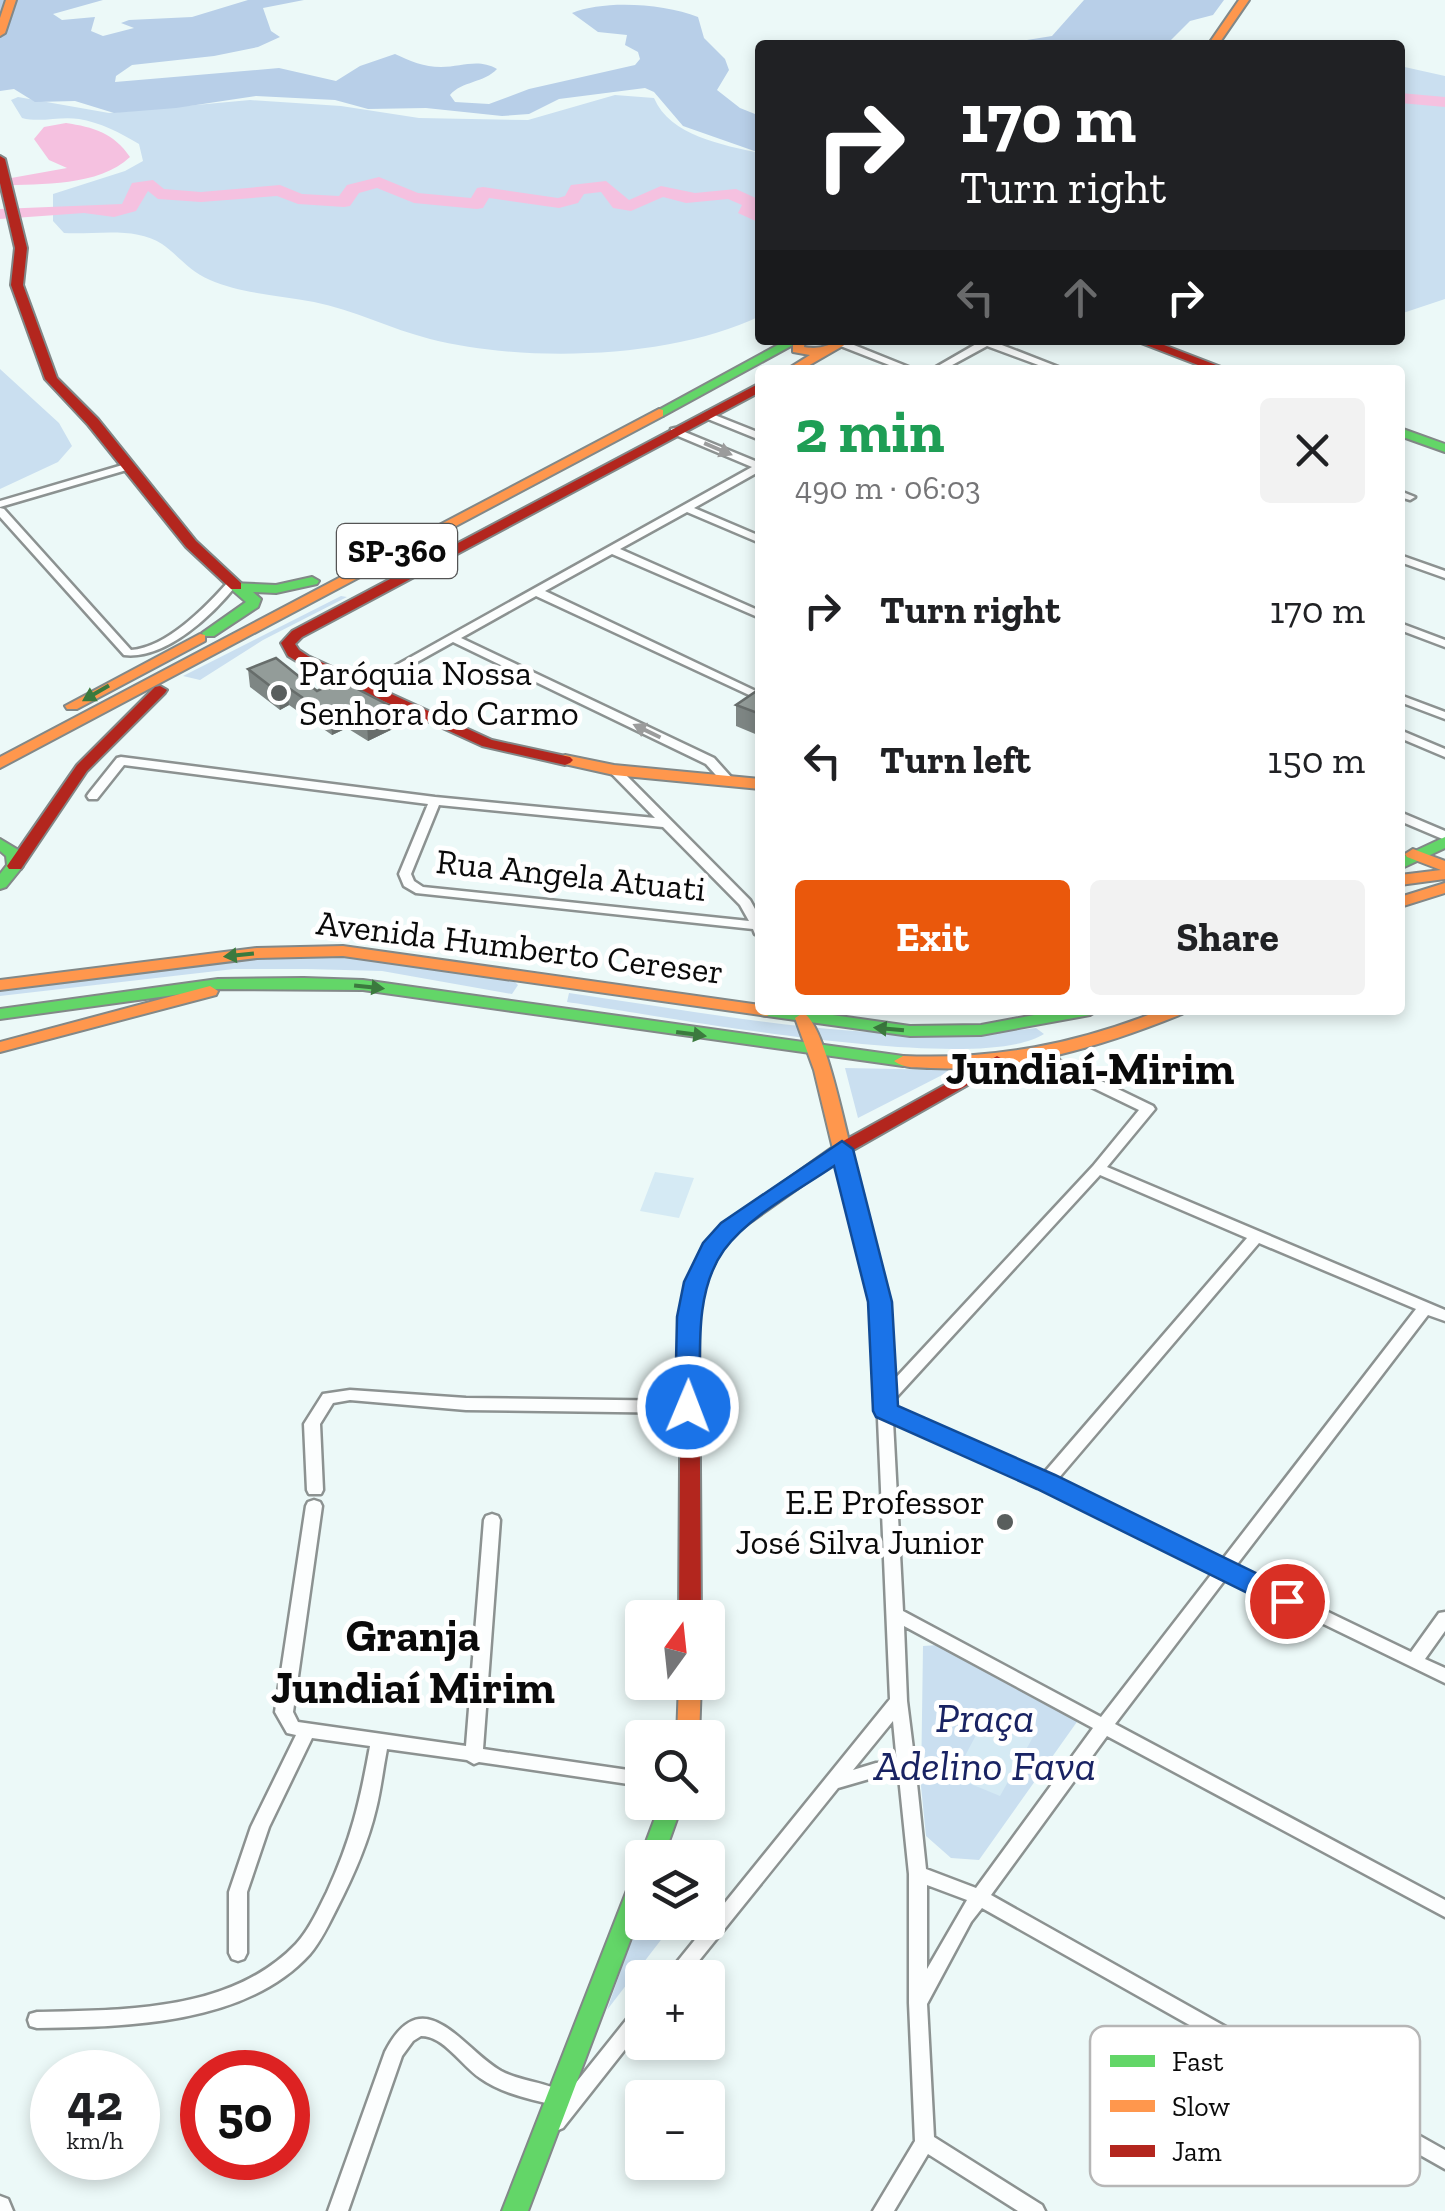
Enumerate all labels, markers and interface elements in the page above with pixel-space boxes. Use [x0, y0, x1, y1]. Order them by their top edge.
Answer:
text: 170 m [960, 76, 1136, 160]
icon: right [795, 80, 925, 210]
text: Turn right [960, 161, 1166, 215]
icon: left [948, 270, 1003, 325]
icon: ahead [1053, 270, 1108, 325]
icon: right [1158, 270, 1213, 325]
text: 2 min [795, 395, 945, 467]
button: close [1260, 398, 1365, 503]
one-way arrow [703, 441, 732, 457]
text: 490 m · 06:03 [795, 469, 981, 507]
road number: SP-360 [337, 524, 457, 578]
icon: right [795, 583, 850, 638]
text: Turn right [880, 587, 1060, 633]
text: 170 m [1270, 587, 1365, 633]
place label: Paróquia Nossa Senhora do Carmo [299, 652, 579, 734]
marker: Paróquia Nossa Senhora do Carmo [268, 682, 290, 704]
one-way arrow [82, 683, 110, 701]
one-way arrow [632, 723, 661, 740]
icon: left [795, 733, 850, 788]
text: Turn left [880, 737, 1031, 783]
text: 150 m [1268, 737, 1365, 783]
street label: Rua Angela Atuati [434, 840, 708, 910]
button: Exit [795, 880, 1070, 995]
button: Share [1090, 880, 1365, 995]
street label: Avenida Humberto Cereser [314, 901, 726, 993]
one-way arrow [222, 947, 254, 963]
one-way arrow [354, 979, 386, 995]
one-way arrow [873, 1021, 905, 1037]
one-way arrow [675, 1027, 707, 1043]
district label: Jundiaí-Mirim [946, 1042, 1234, 1096]
position arrow [636, 1355, 740, 1459]
place label: E.E Professor José Silva Junior [736, 1481, 985, 1563]
marker: E.E Professor José Silva Junior [994, 1511, 1016, 1533]
pin [1245, 1559, 1330, 1644]
icon: arrive [1260, 1574, 1315, 1629]
north arrow [625, 1600, 725, 1700]
map controls [625, 1600, 725, 2180]
district label: Granja Jundiaí Mirim [271, 1609, 555, 1715]
park label: Praça Adelino Fava [873, 1692, 1096, 1791]
button: search [625, 1720, 725, 1820]
button: layers [625, 1840, 725, 1940]
button: + [625, 1960, 725, 2060]
legend [1090, 2026, 1420, 2186]
text: Fast [1172, 2045, 1224, 2078]
speed limit sign: 50 [180, 2050, 310, 2180]
text: 42 [67, 2073, 123, 2133]
button: − [625, 2080, 725, 2180]
text: Slow [1172, 2090, 1230, 2123]
text: km/h [66, 2125, 124, 2155]
text: Jam [1172, 2135, 1222, 2168]

